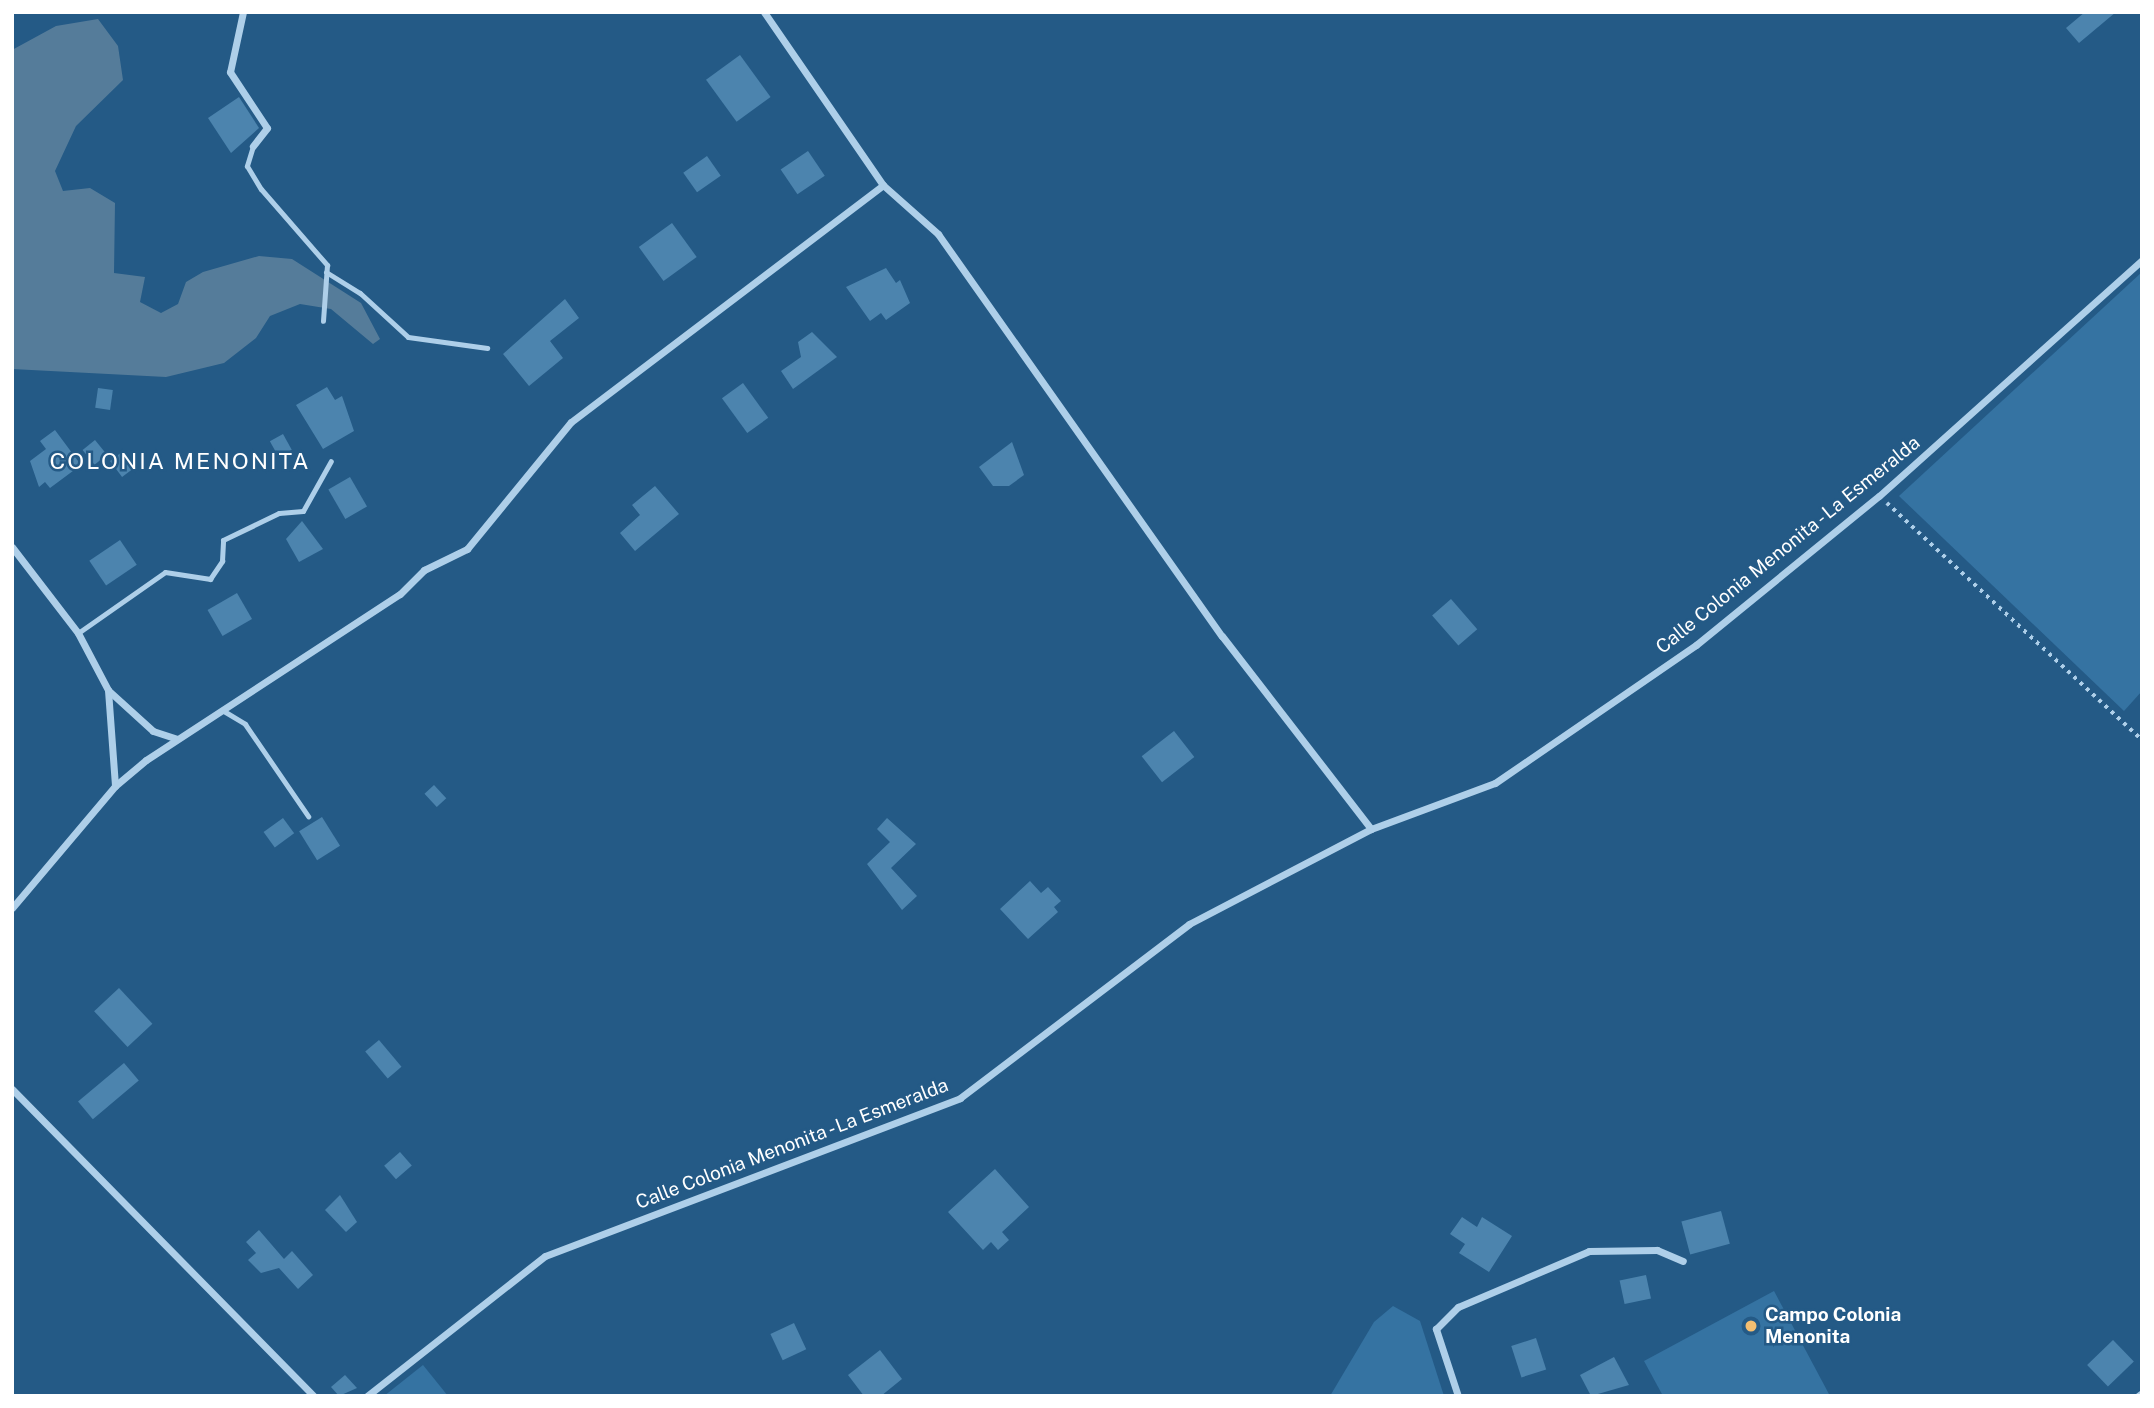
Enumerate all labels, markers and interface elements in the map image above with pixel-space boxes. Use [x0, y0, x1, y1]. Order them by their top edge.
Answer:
street label: Calle Colonia Menonita - La Esmeralda [1649, 430, 1927, 660]
district label: COLONIA MENONITA [51, 447, 309, 475]
street label: Calle Colonia Menonita - La Esmeralda [630, 1073, 954, 1215]
place label: Campo Colonia Menonita [1765, 1304, 1901, 1348]
marker: Campo Colonia Menonita [1743, 1318, 1759, 1334]

